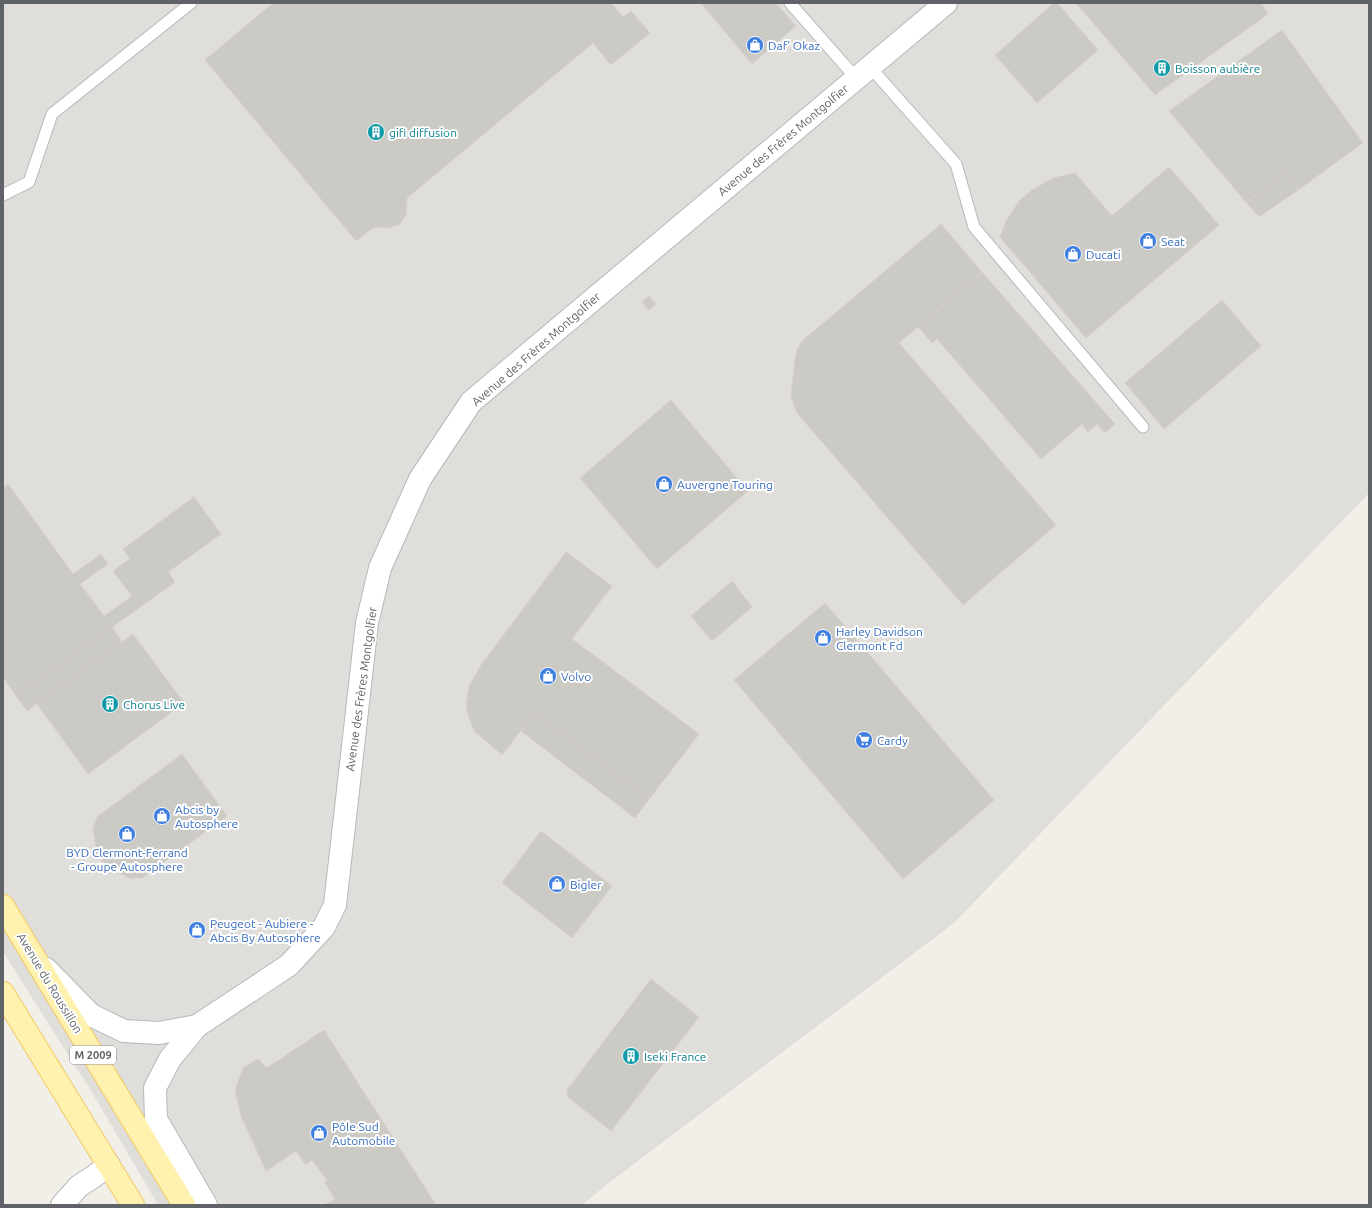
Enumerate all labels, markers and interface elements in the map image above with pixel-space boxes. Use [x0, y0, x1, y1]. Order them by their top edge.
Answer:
shop icon: Daf' Okaz [745, 35, 765, 55]
place label: Daf' Okaz [768, 39, 820, 52]
building icon: Boisson aubière [1152, 58, 1172, 78]
place label: Boisson aubière [1175, 62, 1260, 75]
street label: Avenue des Frères Montgolfier [715, 81, 851, 198]
building icon: gifi diffusion [366, 122, 386, 142]
place label: gifi diffusion [389, 126, 457, 139]
shop icon: Seat [1138, 231, 1158, 251]
place label: Seat [1161, 235, 1185, 248]
shop icon: Ducati [1063, 244, 1083, 264]
place label: Ducati [1086, 248, 1121, 261]
street label: Avenue des Frères Montgolfier [469, 289, 603, 408]
shop icon: Auvergne Touring [654, 474, 674, 494]
place label: Auvergne Touring [677, 478, 773, 491]
street label: Avenue des Frères Montgolfier [343, 606, 379, 772]
place label: Harley Davidson Clermont Fd [836, 625, 923, 652]
shop icon: Harley Davidson Clermont Fd [813, 628, 833, 648]
shop icon: Volvo [538, 666, 558, 686]
place label: Volvo [561, 670, 591, 683]
building icon: Chorus Live [100, 694, 120, 714]
place label: Chorus Live [123, 698, 185, 711]
supermarket icon: Cardy [854, 730, 874, 750]
place label: Cardy [877, 734, 908, 747]
place label: Abcis by Autosphere [175, 803, 238, 830]
shop icon: Abcis by Autosphere [152, 806, 172, 826]
shop icon: BYD Clermont-Ferrand - Groupe Autosphere [117, 824, 137, 844]
place label: BYD Clermont-Ferrand - Groupe Autosphere [66, 846, 188, 873]
shop icon: Bigler [547, 874, 567, 894]
place label: Bigler [570, 878, 602, 891]
place label: Peugeot - Aubiere - Abcis By Autosphere [210, 917, 321, 944]
shop icon: Peugeot - Aubiere - Abcis By Autosphere [187, 920, 207, 940]
street label: Avenue du Roussillon [15, 931, 85, 1035]
road number: M 2009 [70, 1046, 116, 1064]
building icon: Iseki France [621, 1046, 641, 1066]
place label: Iseki France [644, 1050, 706, 1063]
place label: Pôle Sud Automobile [332, 1120, 395, 1147]
shop icon: Pôle Sud Automobile [309, 1123, 329, 1143]

